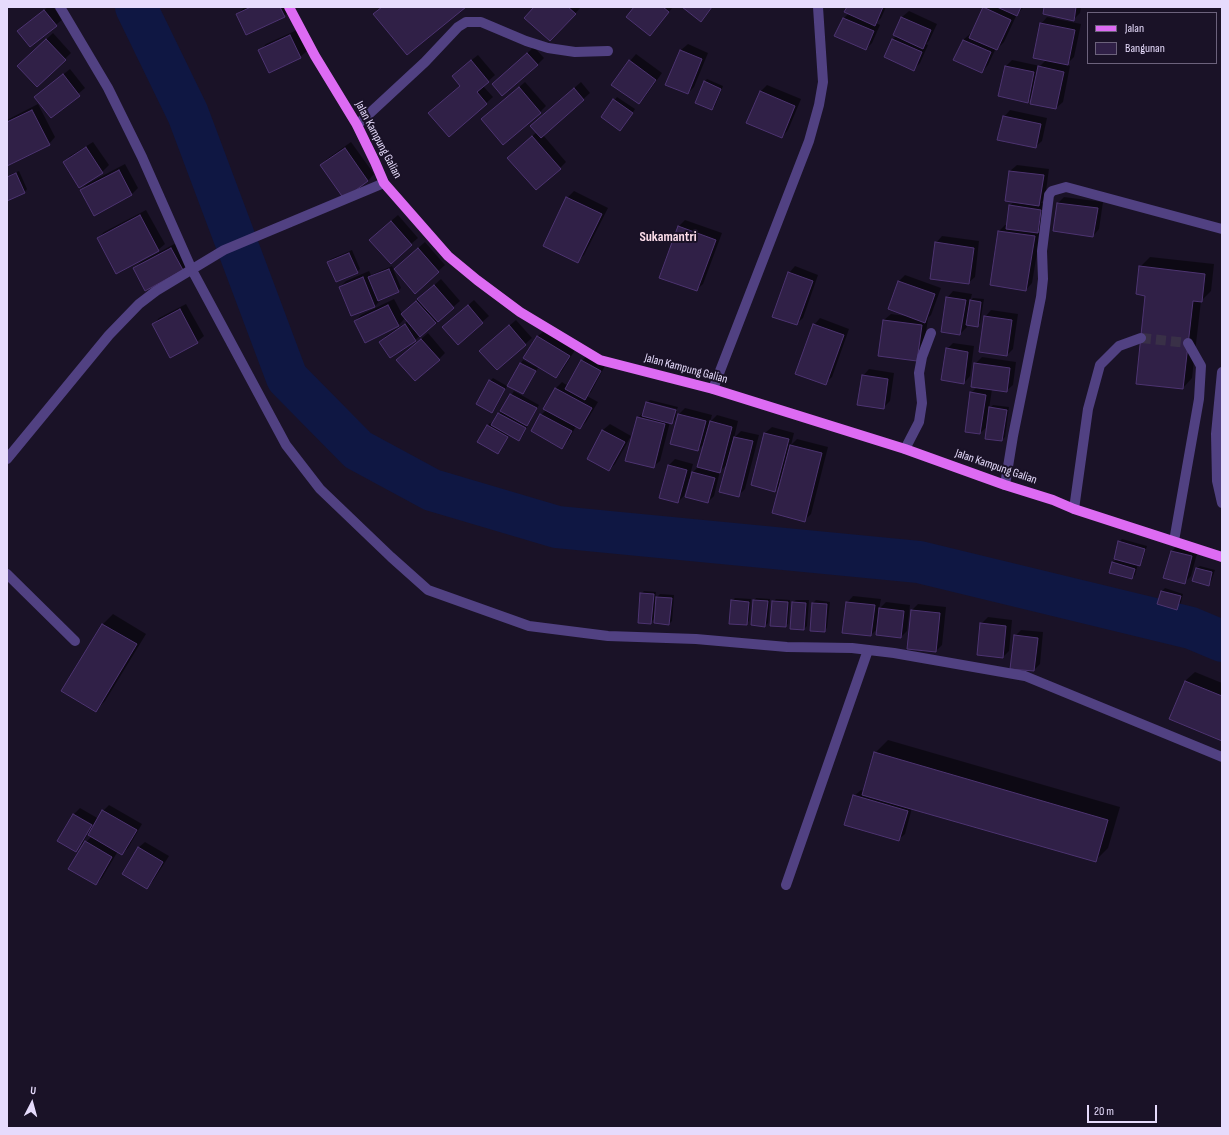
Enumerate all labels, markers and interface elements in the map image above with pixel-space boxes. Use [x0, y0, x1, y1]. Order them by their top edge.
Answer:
legend [1087, 12, 1217, 64]
text: Jalan [1125, 21, 1144, 36]
text: Bangunan [1125, 41, 1165, 56]
street label: Jalan Kampung Galian [352, 99, 404, 181]
district label: Sukamantri [639, 229, 697, 245]
street label: Jalan Kampung Galian [643, 351, 729, 387]
street label: Jalan Kampung Galian [953, 446, 1039, 488]
north arrow [12, 1083, 52, 1123]
text: U [30, 1084, 37, 1097]
scale bar [1089, 1097, 1159, 1123]
text: 20 m [1094, 1104, 1114, 1119]

